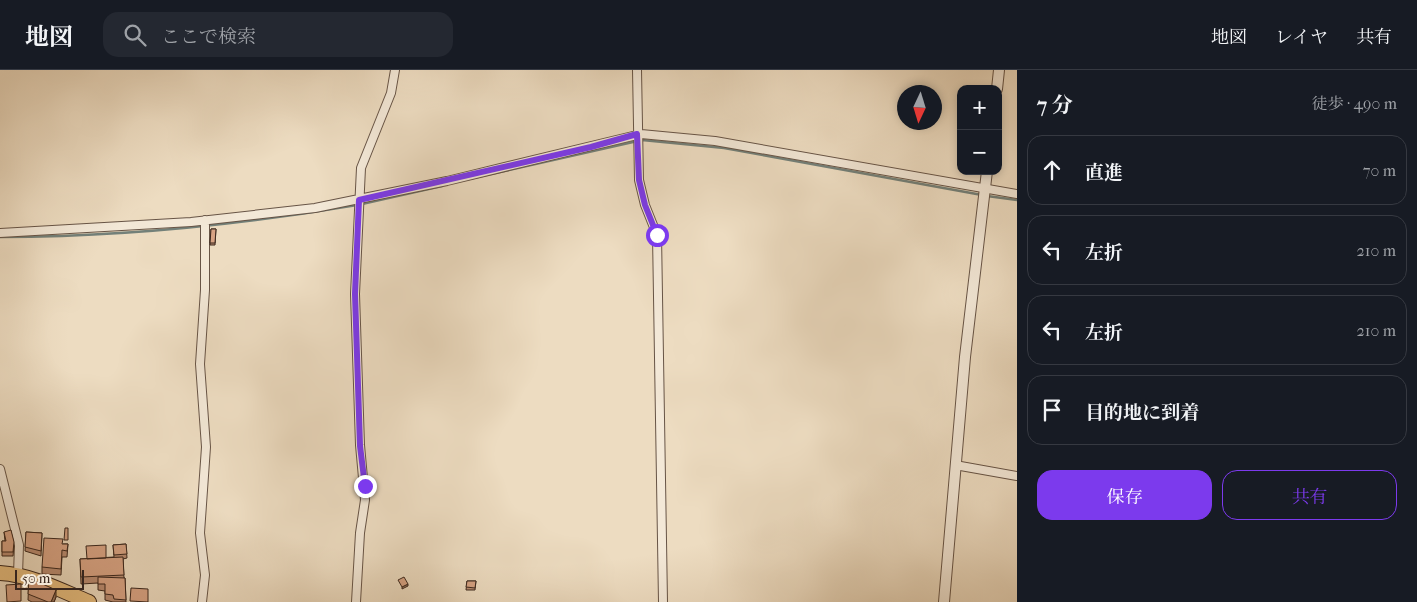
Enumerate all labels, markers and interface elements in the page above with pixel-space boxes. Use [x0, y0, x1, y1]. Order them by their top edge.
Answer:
search box [103, 12, 453, 57]
icon: search [121, 21, 149, 49]
text: 地図 [25, 23, 73, 51]
text: ここで検索 [161, 26, 256, 48]
text: 地図 [1211, 27, 1247, 48]
text: レイヤ [1275, 27, 1328, 48]
text: 共有 [1356, 27, 1392, 48]
north arrow [897, 85, 942, 130]
map controls [957, 85, 1002, 175]
button: + [957, 85, 1002, 130]
text: 7 分 [1037, 93, 1073, 117]
text: 徒歩 · 490 m [1312, 94, 1397, 113]
button: − [957, 130, 1002, 175]
icon: ahead [1038, 156, 1066, 184]
text: 70 m [1363, 161, 1396, 180]
text: 直進 [1085, 162, 1123, 184]
route start [646, 224, 669, 247]
icon: left [1038, 236, 1066, 264]
text: 210 m [1357, 241, 1396, 260]
text: 左折 [1085, 242, 1123, 264]
icon: left [1038, 316, 1066, 344]
text: 210 m [1357, 321, 1396, 340]
text: 左折 [1085, 322, 1123, 344]
icon: arrive [1038, 396, 1066, 424]
text: 目的地に到着 [1085, 402, 1199, 424]
button: 保存 [1037, 470, 1212, 520]
button: 共有 [1222, 470, 1397, 520]
route end [354, 475, 377, 498]
scale bar [15, 567, 84, 590]
text: 50 m [22, 570, 50, 587]

